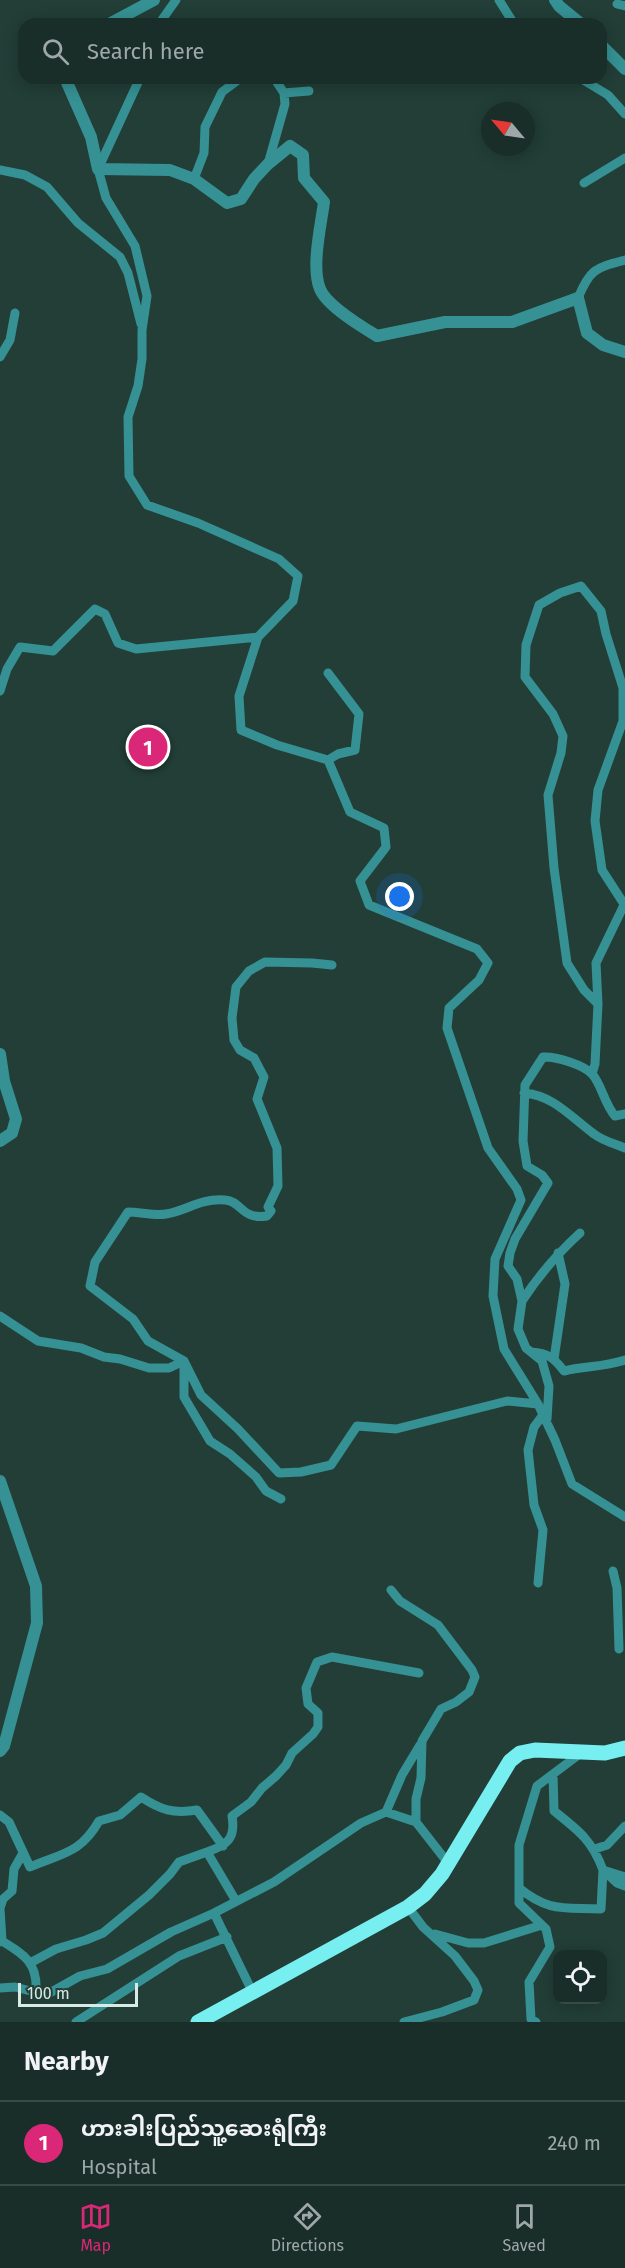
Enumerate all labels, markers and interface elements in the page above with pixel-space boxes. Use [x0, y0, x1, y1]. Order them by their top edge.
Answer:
search box [18, 18, 607, 84]
icon: search [39, 35, 72, 68]
text: Search here [87, 38, 205, 65]
north arrow [481, 102, 535, 156]
pin: 1 [128, 724, 168, 770]
your location [385, 882, 414, 911]
map controls [553, 1950, 607, 2004]
button: locate [553, 1950, 607, 2004]
scale bar [18, 1980, 138, 2008]
text: 100 m [27, 1984, 70, 2003]
text: Nearby [24, 2046, 109, 2077]
text: ဟားခါးပြည်သူ့ဆေးရုံကြီး [81, 2115, 327, 2142]
text: 1 [39, 2131, 48, 2155]
text: 240 m [547, 2131, 601, 2155]
text: Hospital [81, 2155, 157, 2179]
tab: Map [79, 2200, 112, 2255]
tab: Directions [271, 2200, 344, 2255]
tab: Saved [502, 2200, 546, 2255]

